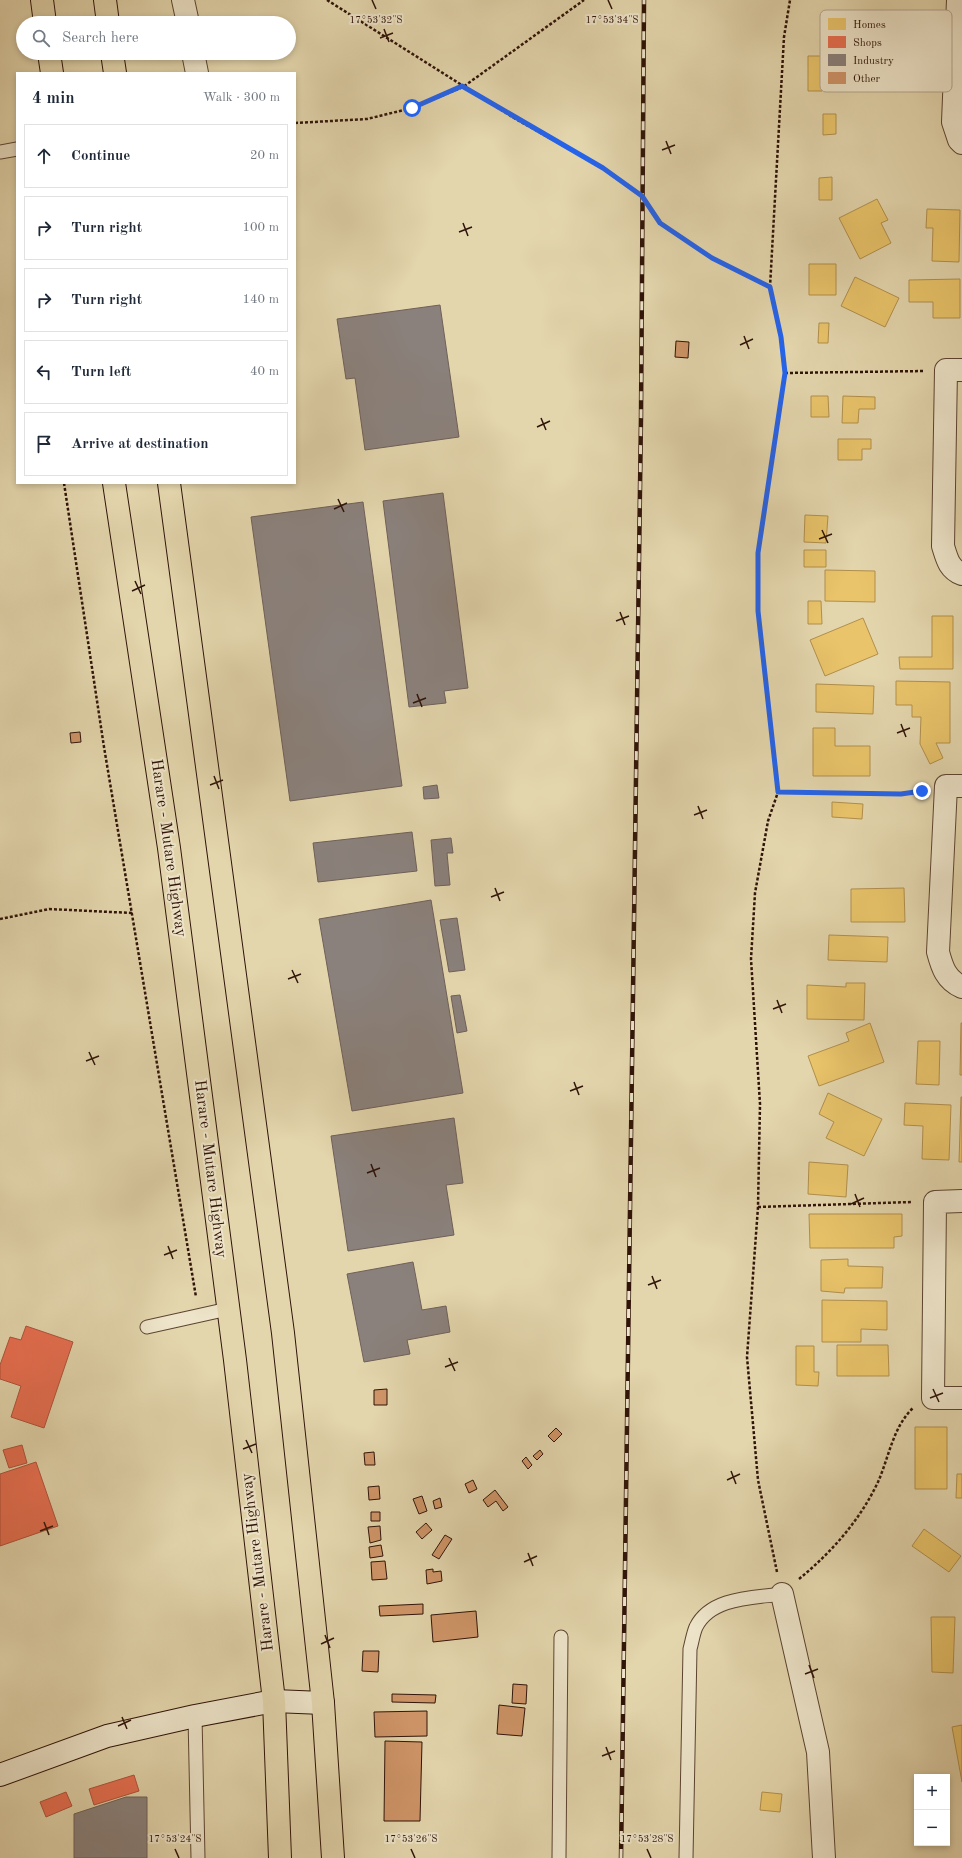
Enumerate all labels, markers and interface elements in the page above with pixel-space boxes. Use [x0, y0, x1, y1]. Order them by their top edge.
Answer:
legend [820, 10, 952, 92]
text: 17°53'32"S [349, 15, 403, 25]
text: 17°53'34"S [585, 15, 639, 25]
search box [16, 16, 296, 60]
text: Homes [853, 20, 886, 31]
icon: search [30, 27, 52, 49]
text: Search here [62, 31, 139, 46]
text: Shops [853, 38, 882, 49]
text: Industry [853, 56, 894, 67]
text: Other [853, 74, 881, 85]
text: 4 min [32, 90, 75, 107]
text: Walk · 300 m [203, 91, 280, 104]
route start [403, 99, 421, 117]
icon: ahead [33, 145, 55, 167]
text: Continue [71, 149, 130, 164]
text: 20 m [250, 149, 279, 162]
icon: right [33, 217, 55, 239]
text: Turn right [71, 221, 142, 236]
text: 100 m [242, 221, 279, 234]
icon: right [33, 289, 55, 311]
text: Turn right [71, 293, 142, 308]
text: 140 m [242, 293, 279, 306]
icon: left [33, 361, 55, 383]
text: Turn left [71, 365, 131, 380]
text: 40 m [250, 365, 279, 378]
icon: arrive [33, 433, 55, 455]
text: Arrive at destination [71, 437, 209, 452]
street label: Harare - Mutare Highway [148, 758, 189, 939]
route end [913, 782, 931, 800]
street label: Harare - Mutare Highway [191, 1079, 229, 1260]
street label: Harare - Mutare Highway [239, 1471, 277, 1652]
map controls [914, 1774, 950, 1846]
button: + [914, 1774, 950, 1810]
button: − [914, 1810, 950, 1846]
text: 17°53'24"S [148, 1834, 202, 1844]
text: 17°53'26"S [384, 1834, 438, 1844]
text: 17°53'28"S [620, 1834, 674, 1844]

